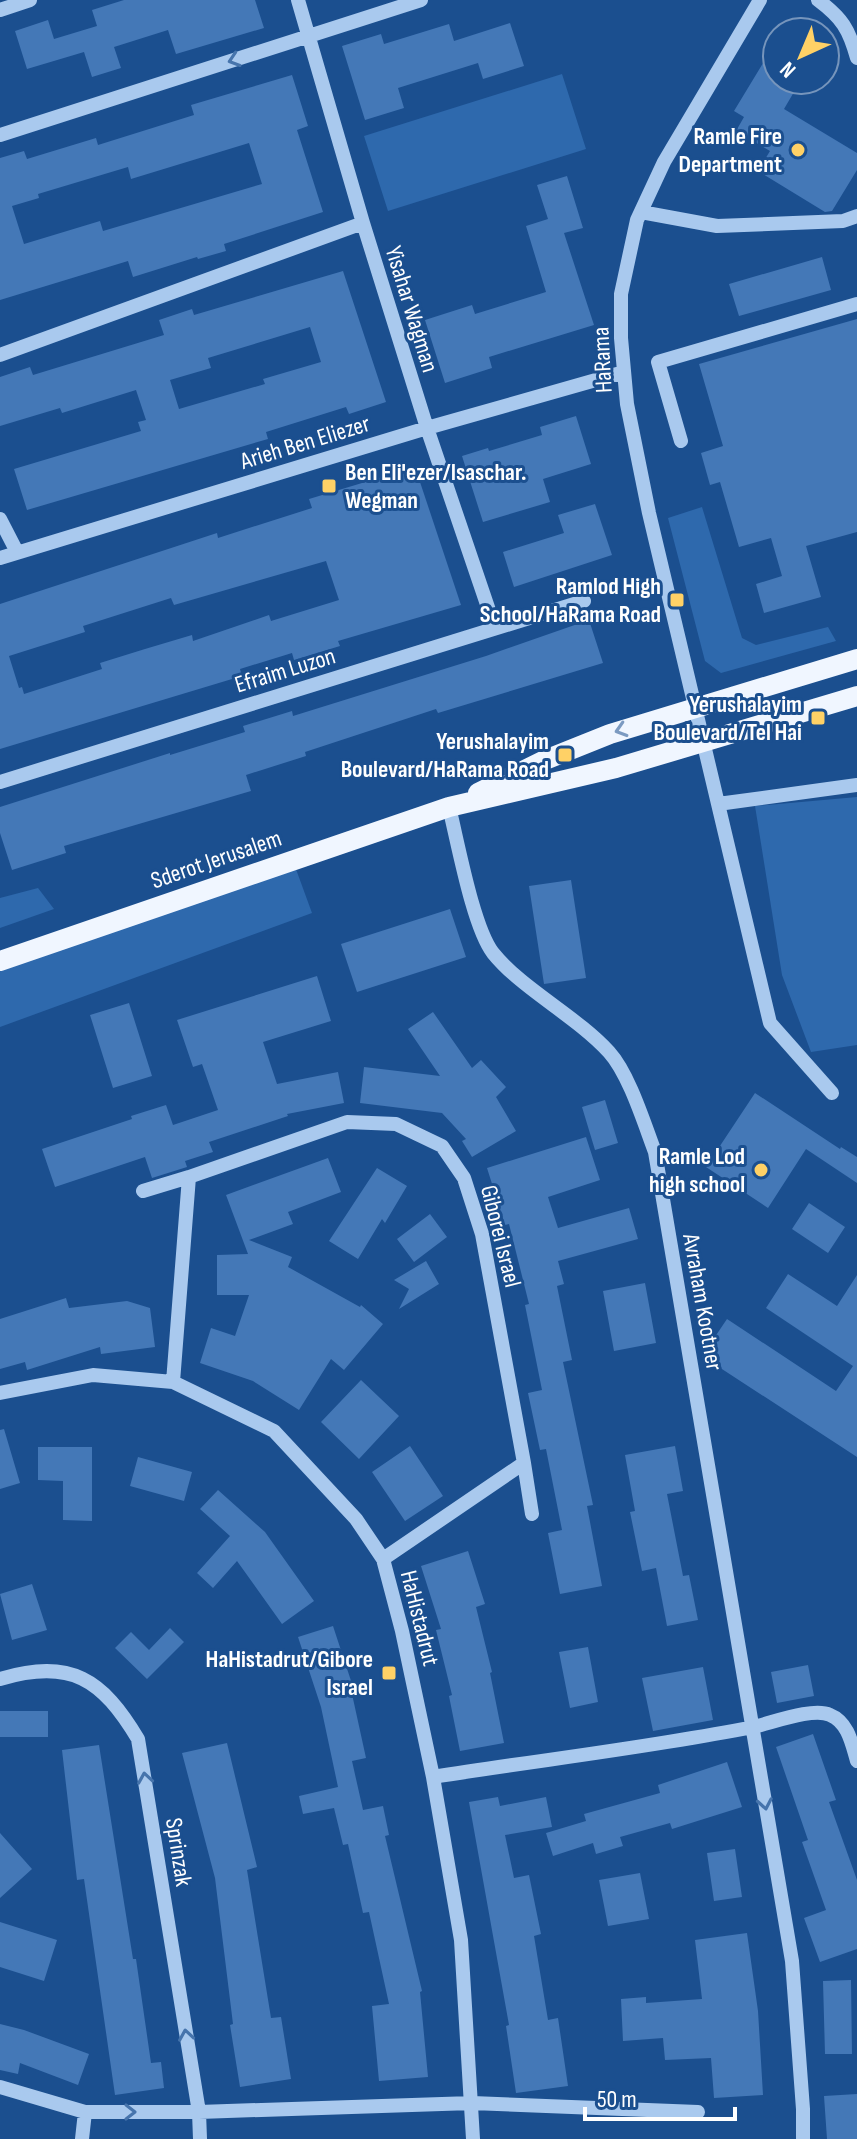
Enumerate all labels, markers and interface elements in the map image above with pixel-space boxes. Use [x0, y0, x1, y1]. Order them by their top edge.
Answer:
north arrow [761, 16, 841, 96]
one-way arrow [228, 50, 242, 66]
text: N [775, 56, 802, 83]
place label: Ramle Fire Department [679, 122, 782, 179]
marker: Ramle Fire Department [789, 141, 807, 159]
street label: Yisahar Wagman [379, 243, 444, 376]
street label: HaRama [586, 326, 619, 394]
street label: Arieh Ben Eliezer [236, 409, 374, 476]
place label: Ben Eli'ezer/Isaschar. Wegman [345, 458, 526, 515]
marker: Ben Eli'ezer/Isaschar. Wegman [320, 477, 338, 495]
place label: Ramlod High School/HaRama Road [480, 572, 661, 629]
marker: Ramlod High School/HaRama Road [668, 591, 686, 609]
street label: Efraim Luzon [231, 641, 339, 700]
place label: Yerushalayim Boulevard/Tel Hai [654, 690, 802, 747]
marker: Yerushalayim Boulevard/Tel Hai [809, 709, 827, 727]
one-way arrow [615, 721, 629, 737]
place label: Yerushalayim Boulevard/HaRama Road [341, 727, 549, 784]
marker: Yerushalayim Boulevard/HaRama Road [556, 746, 574, 764]
street label: Sderot Jerusalem [147, 824, 285, 895]
place label: Ramle Lod high school [649, 1142, 745, 1199]
marker: Ramle Lod high school [752, 1161, 770, 1179]
street label: Giborei Israel [474, 1182, 527, 1290]
street label: Avraham Kootner [676, 1231, 729, 1373]
street label: HaHistadrut [394, 1567, 445, 1669]
place label: HaHistadrut/Gibore Israel [206, 1645, 373, 1702]
marker: HaHistadrut/Gibore Israel [380, 1664, 398, 1682]
one-way arrow [137, 1771, 154, 1785]
one-way arrow [755, 1797, 772, 1811]
street label: Sprinzak [159, 1816, 198, 1888]
one-way arrow [178, 2028, 195, 2042]
scale bar [585, 2071, 735, 2121]
text: 50 m [597, 2085, 637, 2114]
one-way arrow [124, 2103, 137, 2121]

